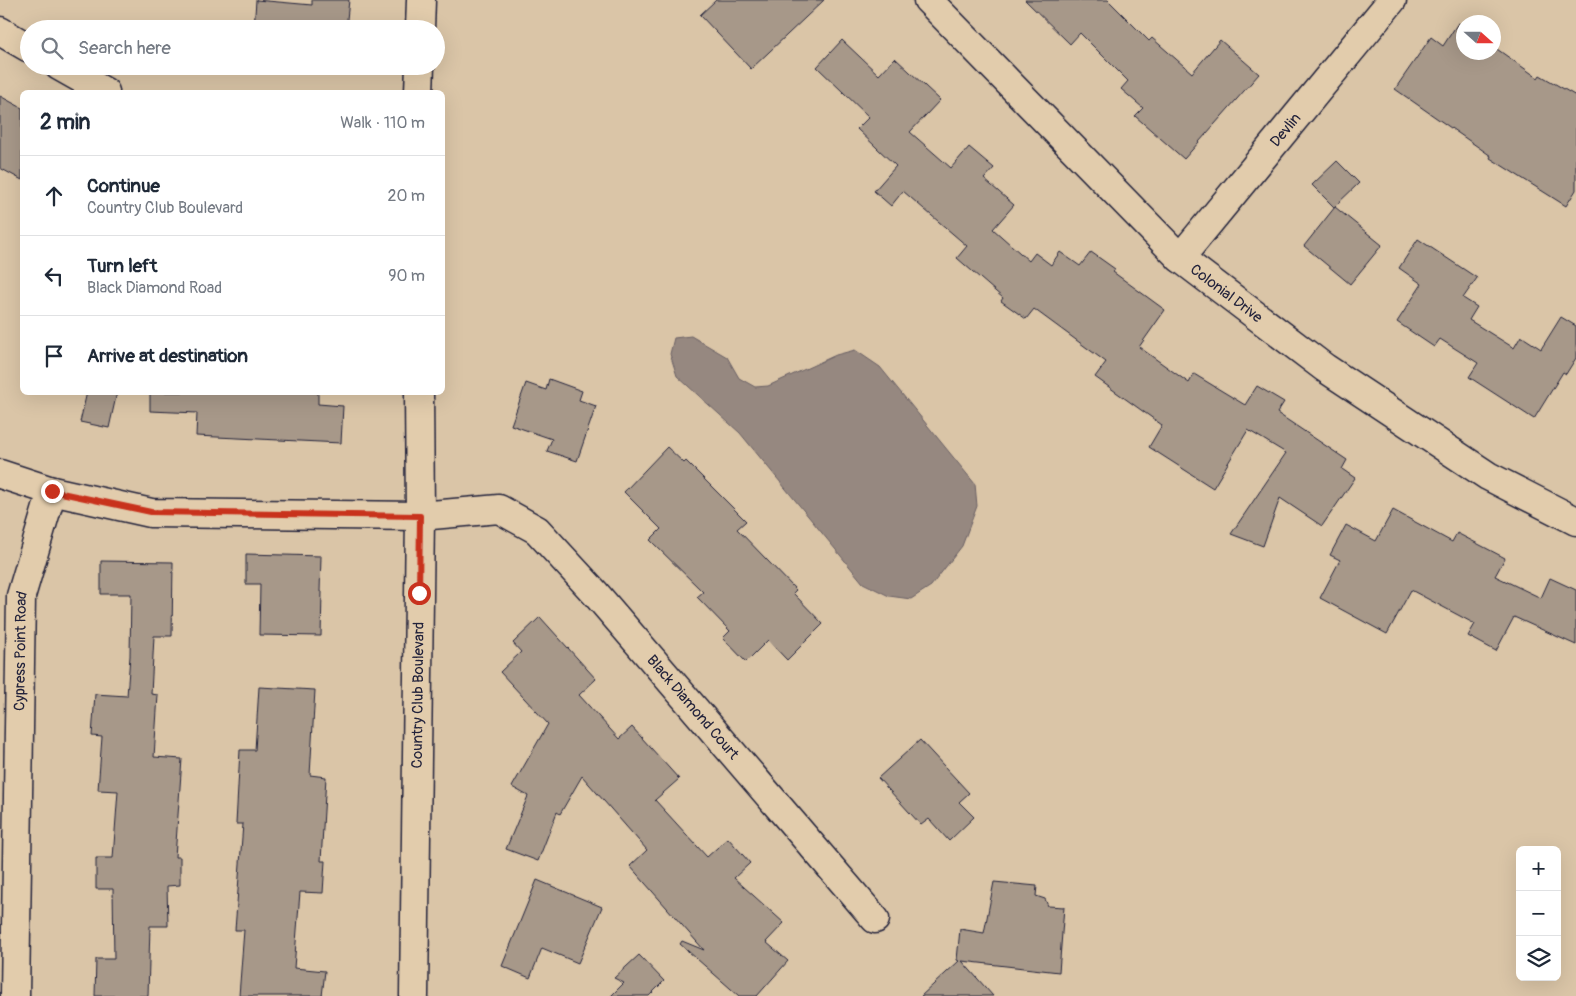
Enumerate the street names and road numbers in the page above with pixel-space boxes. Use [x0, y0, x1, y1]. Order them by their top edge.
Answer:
street label: Devlin [1266, 109, 1305, 151]
street label: Colonial Drive [1187, 260, 1267, 327]
street label: Cypress Point Road [10, 589, 31, 711]
street label: Country Club Boulevard [407, 622, 428, 768]
street label: Black Diamond Court [643, 651, 744, 764]

